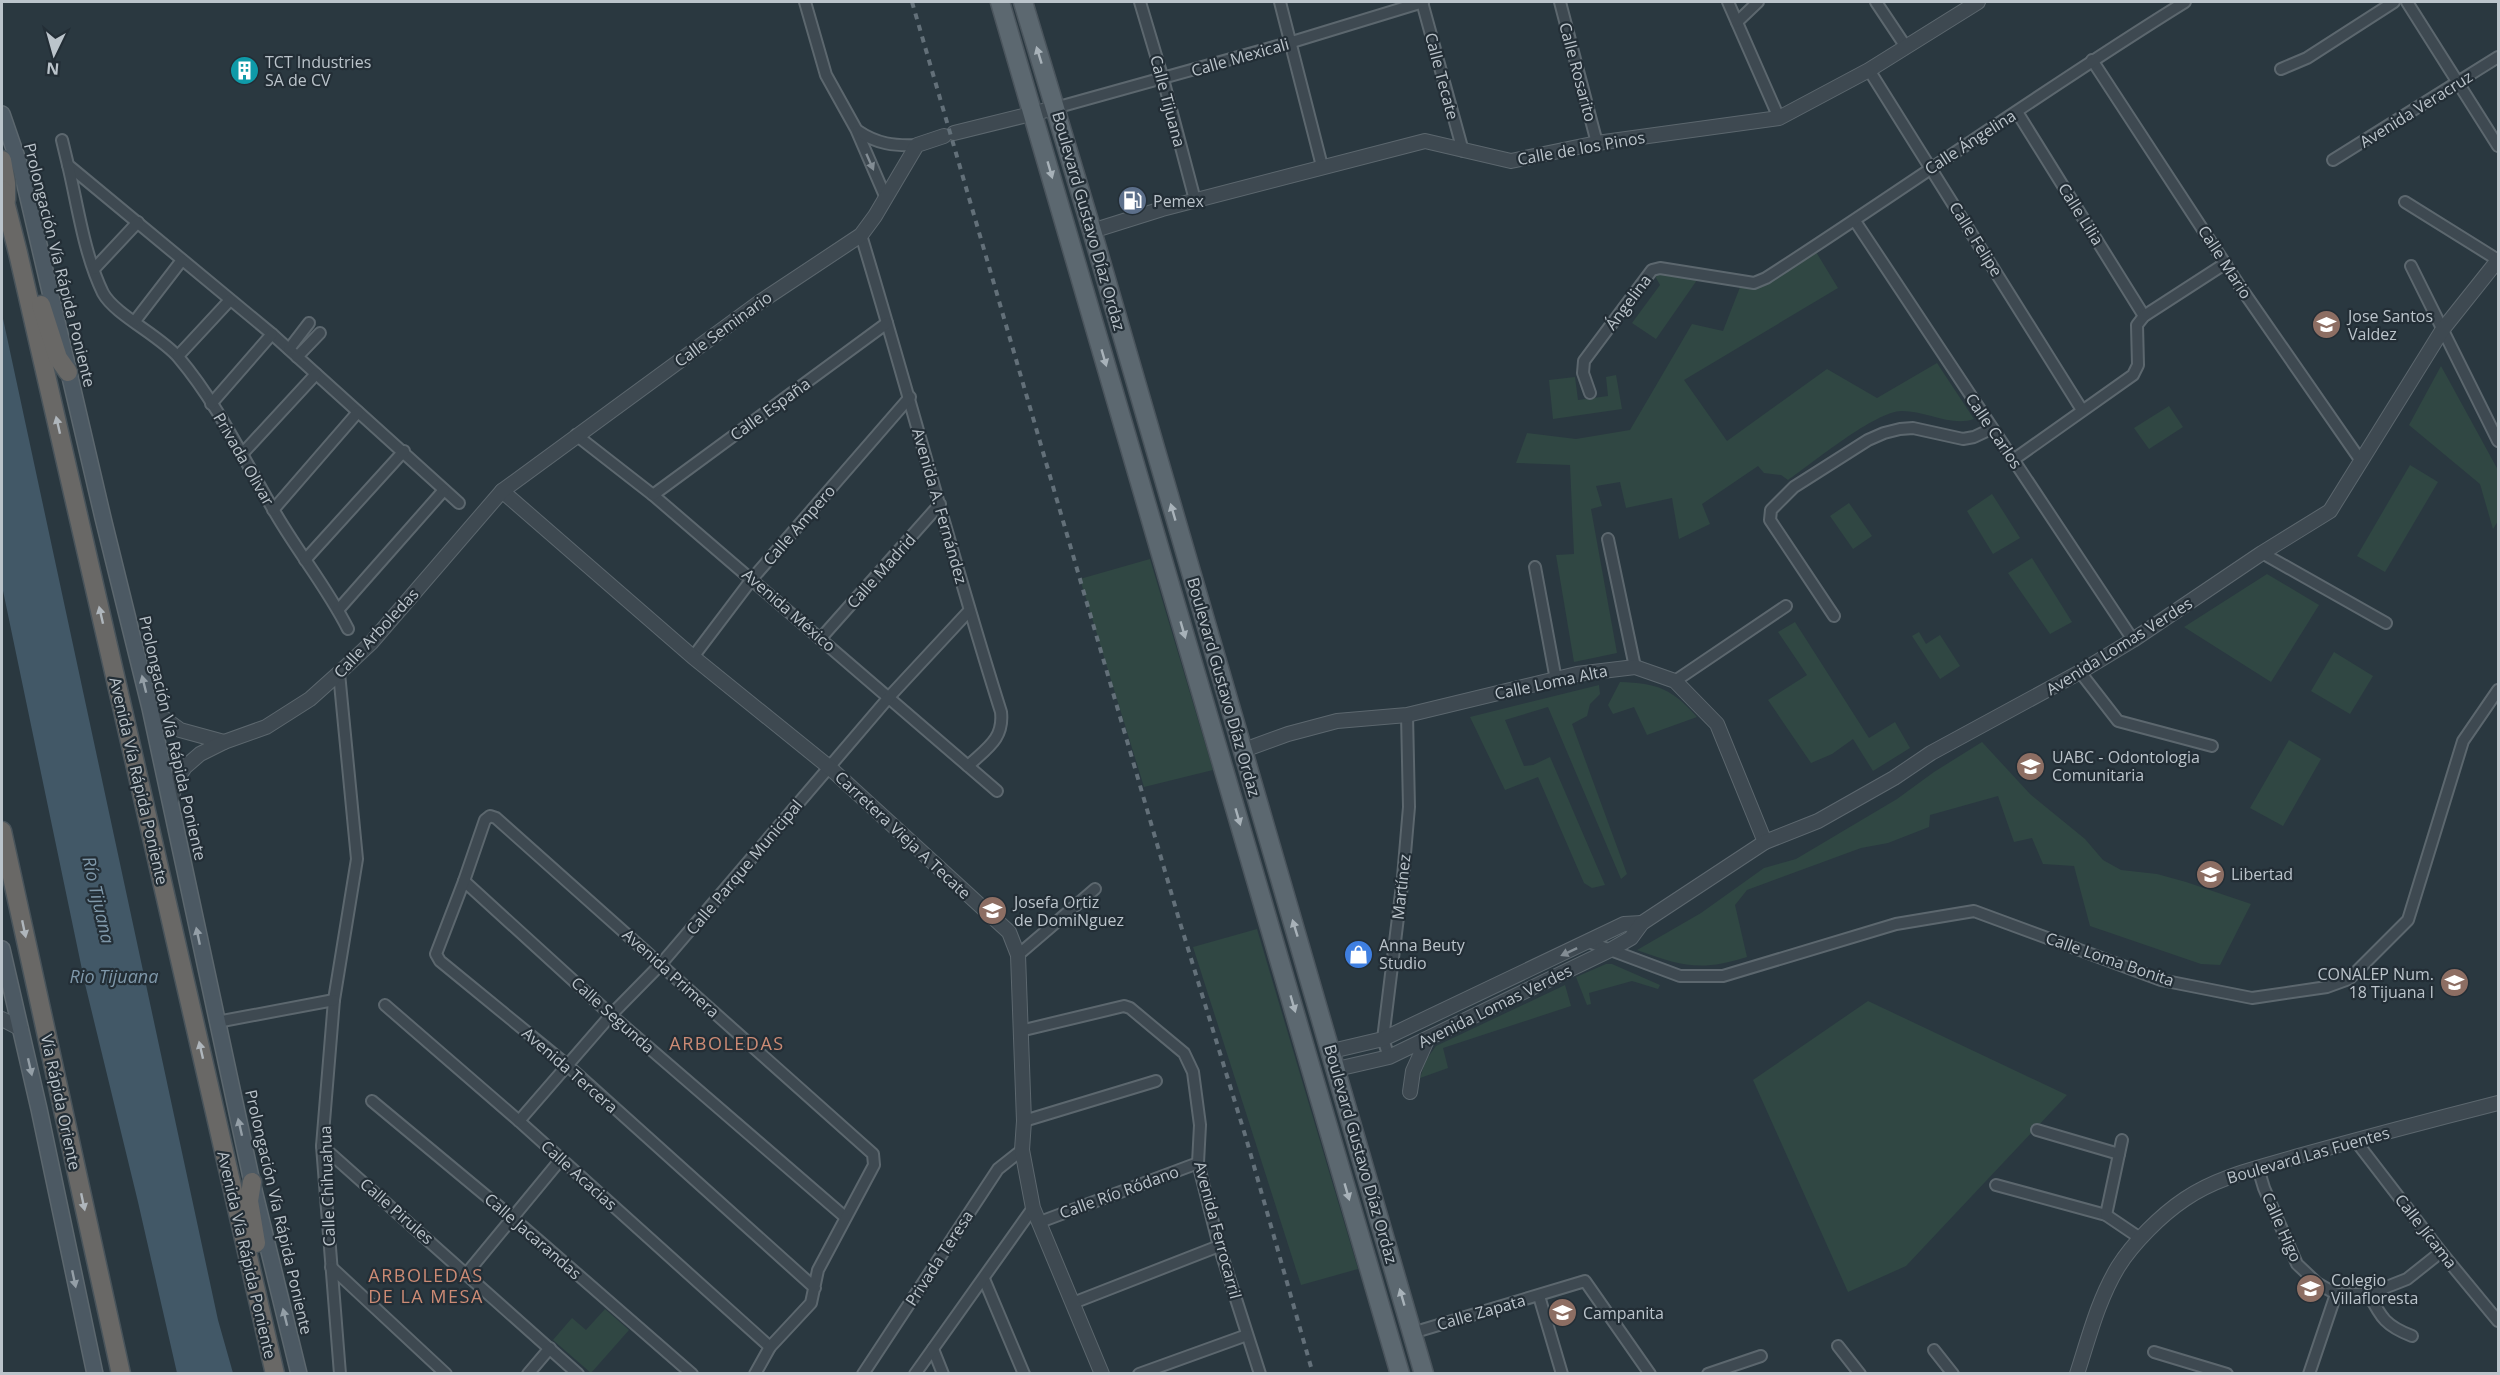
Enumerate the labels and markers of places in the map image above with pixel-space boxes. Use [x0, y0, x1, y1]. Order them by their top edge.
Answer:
place label: TCT Industries SA de CV [265, 51, 371, 91]
building icon: TCT Industries SA de CV [228, 55, 260, 87]
fuel station icon: Pemex [1116, 185, 1148, 217]
place label: Pemex [1153, 190, 1204, 212]
place label: Jose Santos Valdez [2346, 305, 2433, 345]
school or university icon: Jose Santos Valdez [2311, 309, 2343, 341]
place label: UABC - Odontologia Comunitaria [2052, 746, 2200, 786]
school or university icon: UABC - Odontologia Comunitaria [2015, 750, 2047, 782]
school or university icon: Libertad [2194, 858, 2226, 890]
place label: Libertad [2231, 863, 2293, 885]
place label: Josefa Ortiz de DomiNguez [1012, 891, 1124, 931]
school or university icon: Josefa Ortiz de DomiNguez [977, 895, 1009, 927]
place label: Anna Beuty Studio [1379, 934, 1466, 974]
shop icon: Anna Beuty Studio [1342, 938, 1374, 970]
place label: CONALEP Num. 18 Tijuana I [2317, 963, 2434, 1003]
school or university icon: CONALEP Num. 18 Tijuana I [2439, 967, 2471, 999]
place label: Colegio Villafloresta [2331, 1269, 2418, 1309]
school or university icon: Colegio Villafloresta [2294, 1273, 2326, 1305]
school or university icon: Campanita [1546, 1297, 1578, 1329]
place label: Campanita [1583, 1302, 1664, 1324]

